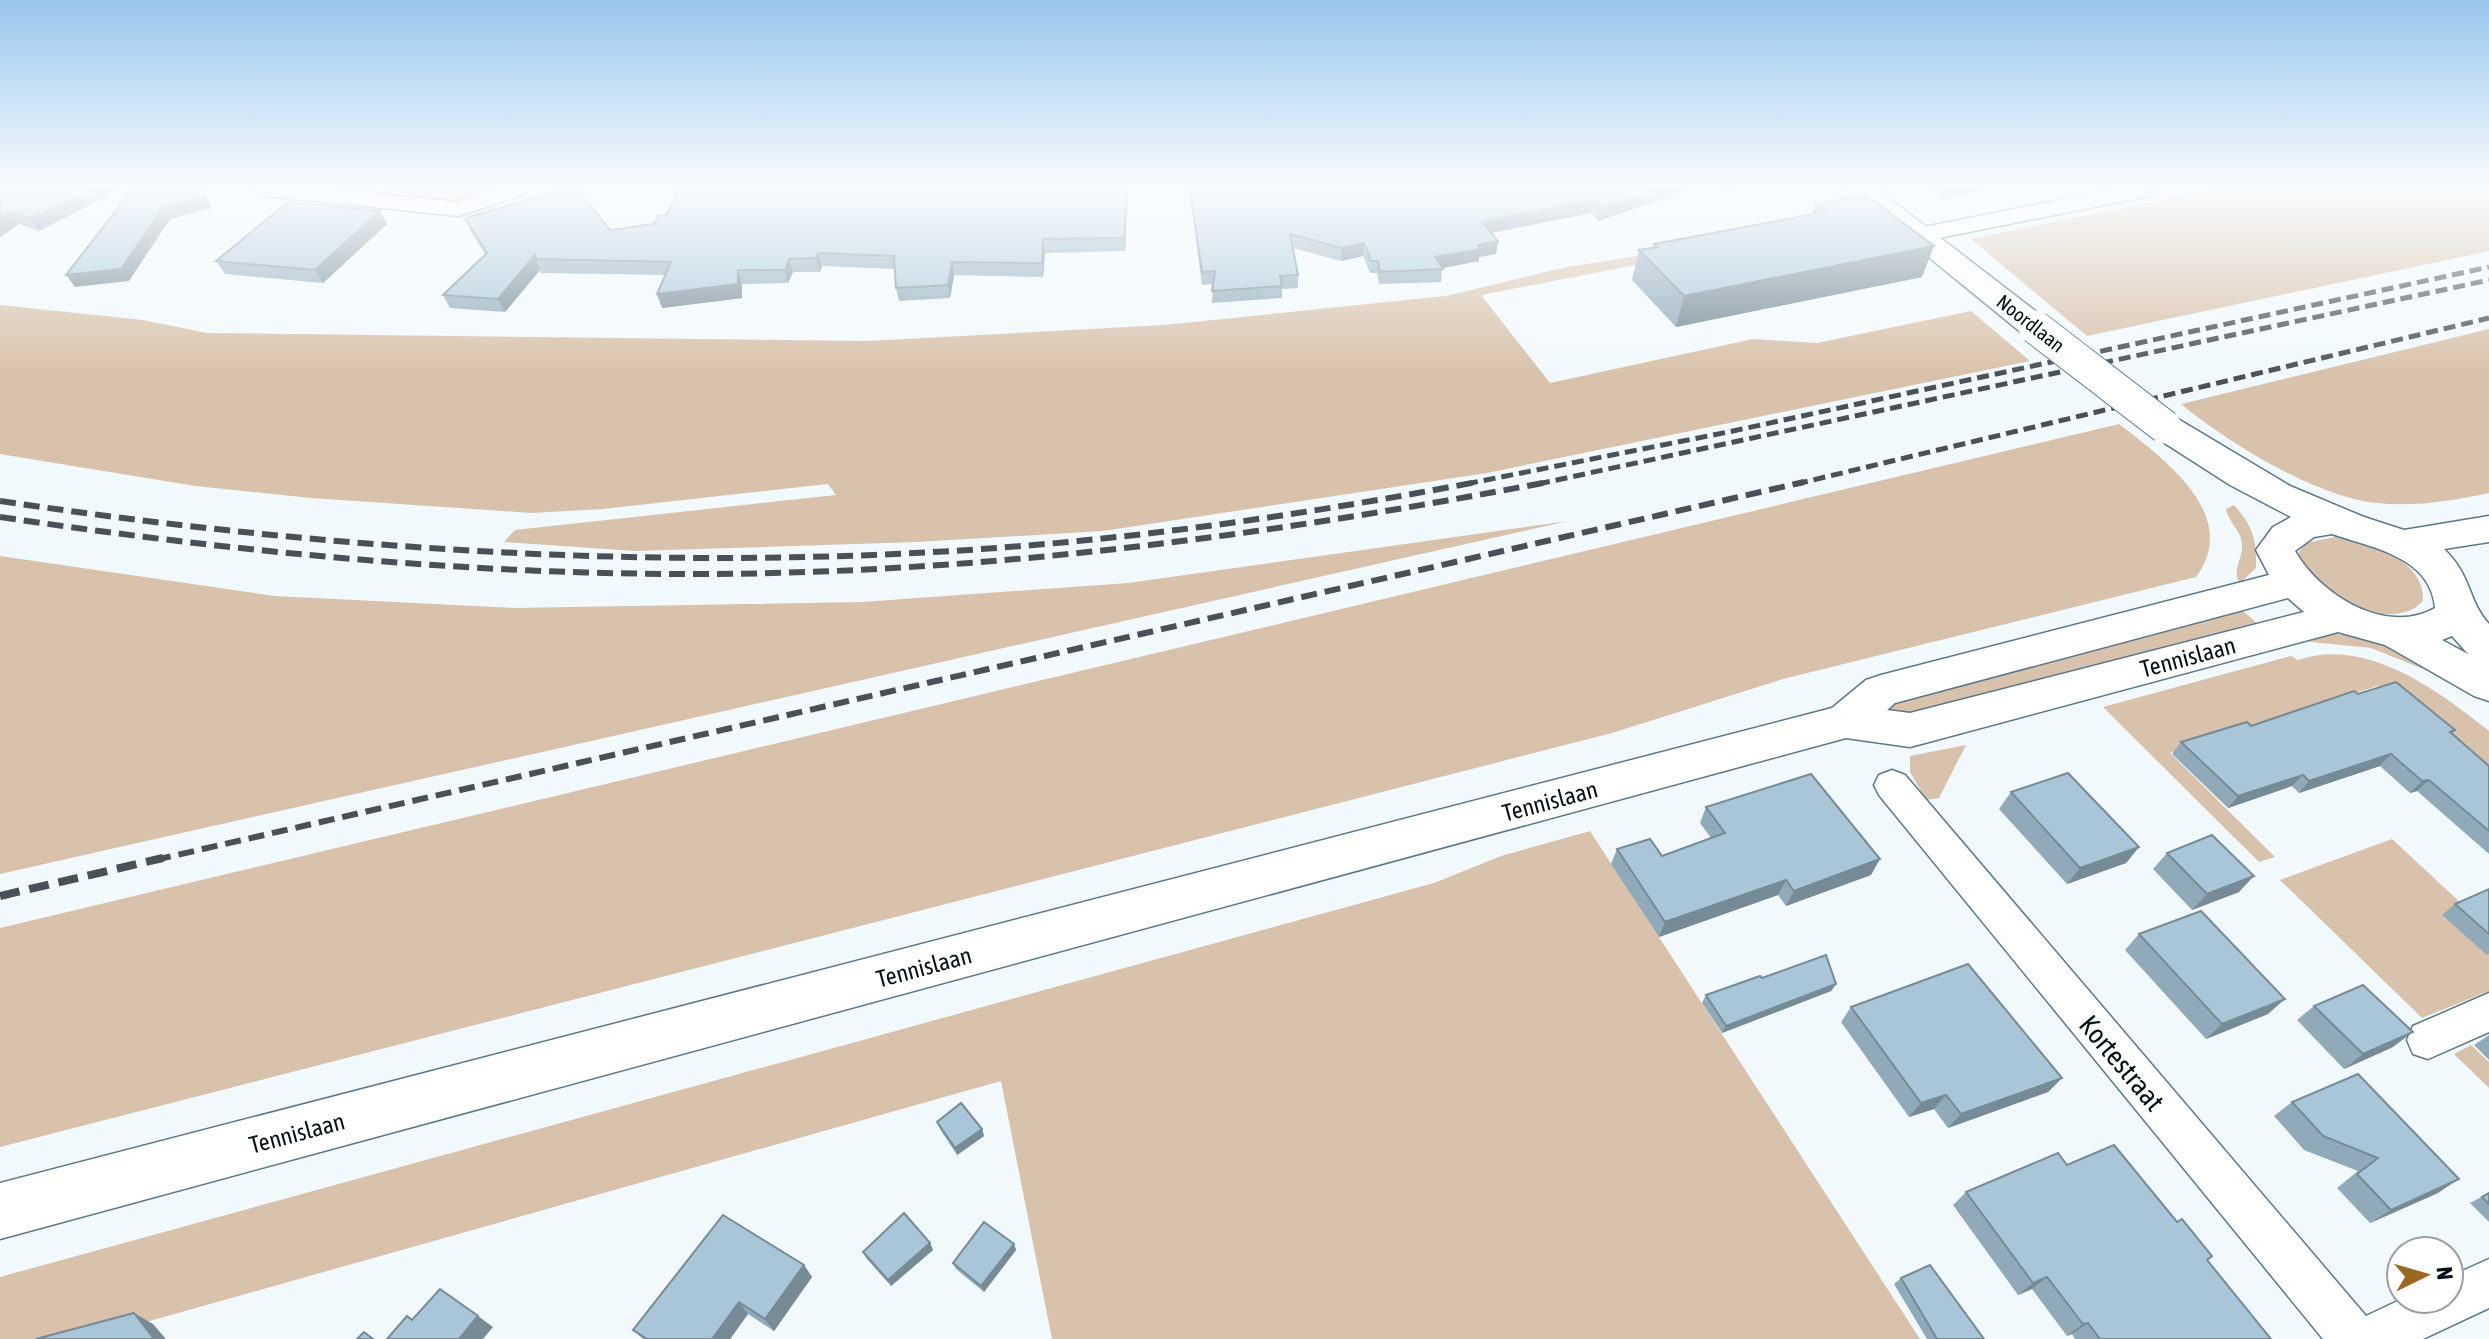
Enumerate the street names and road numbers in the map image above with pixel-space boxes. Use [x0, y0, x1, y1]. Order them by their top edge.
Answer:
street label: Noordlaan [1993, 289, 2069, 357]
street label: Tennislaan [2137, 631, 2239, 683]
street label: Tennislaan [1499, 775, 1601, 827]
street label: Tennislaan [873, 941, 975, 993]
street label: Kortestraat [2073, 1009, 2171, 1117]
street label: Tennislaan [246, 1107, 348, 1159]

